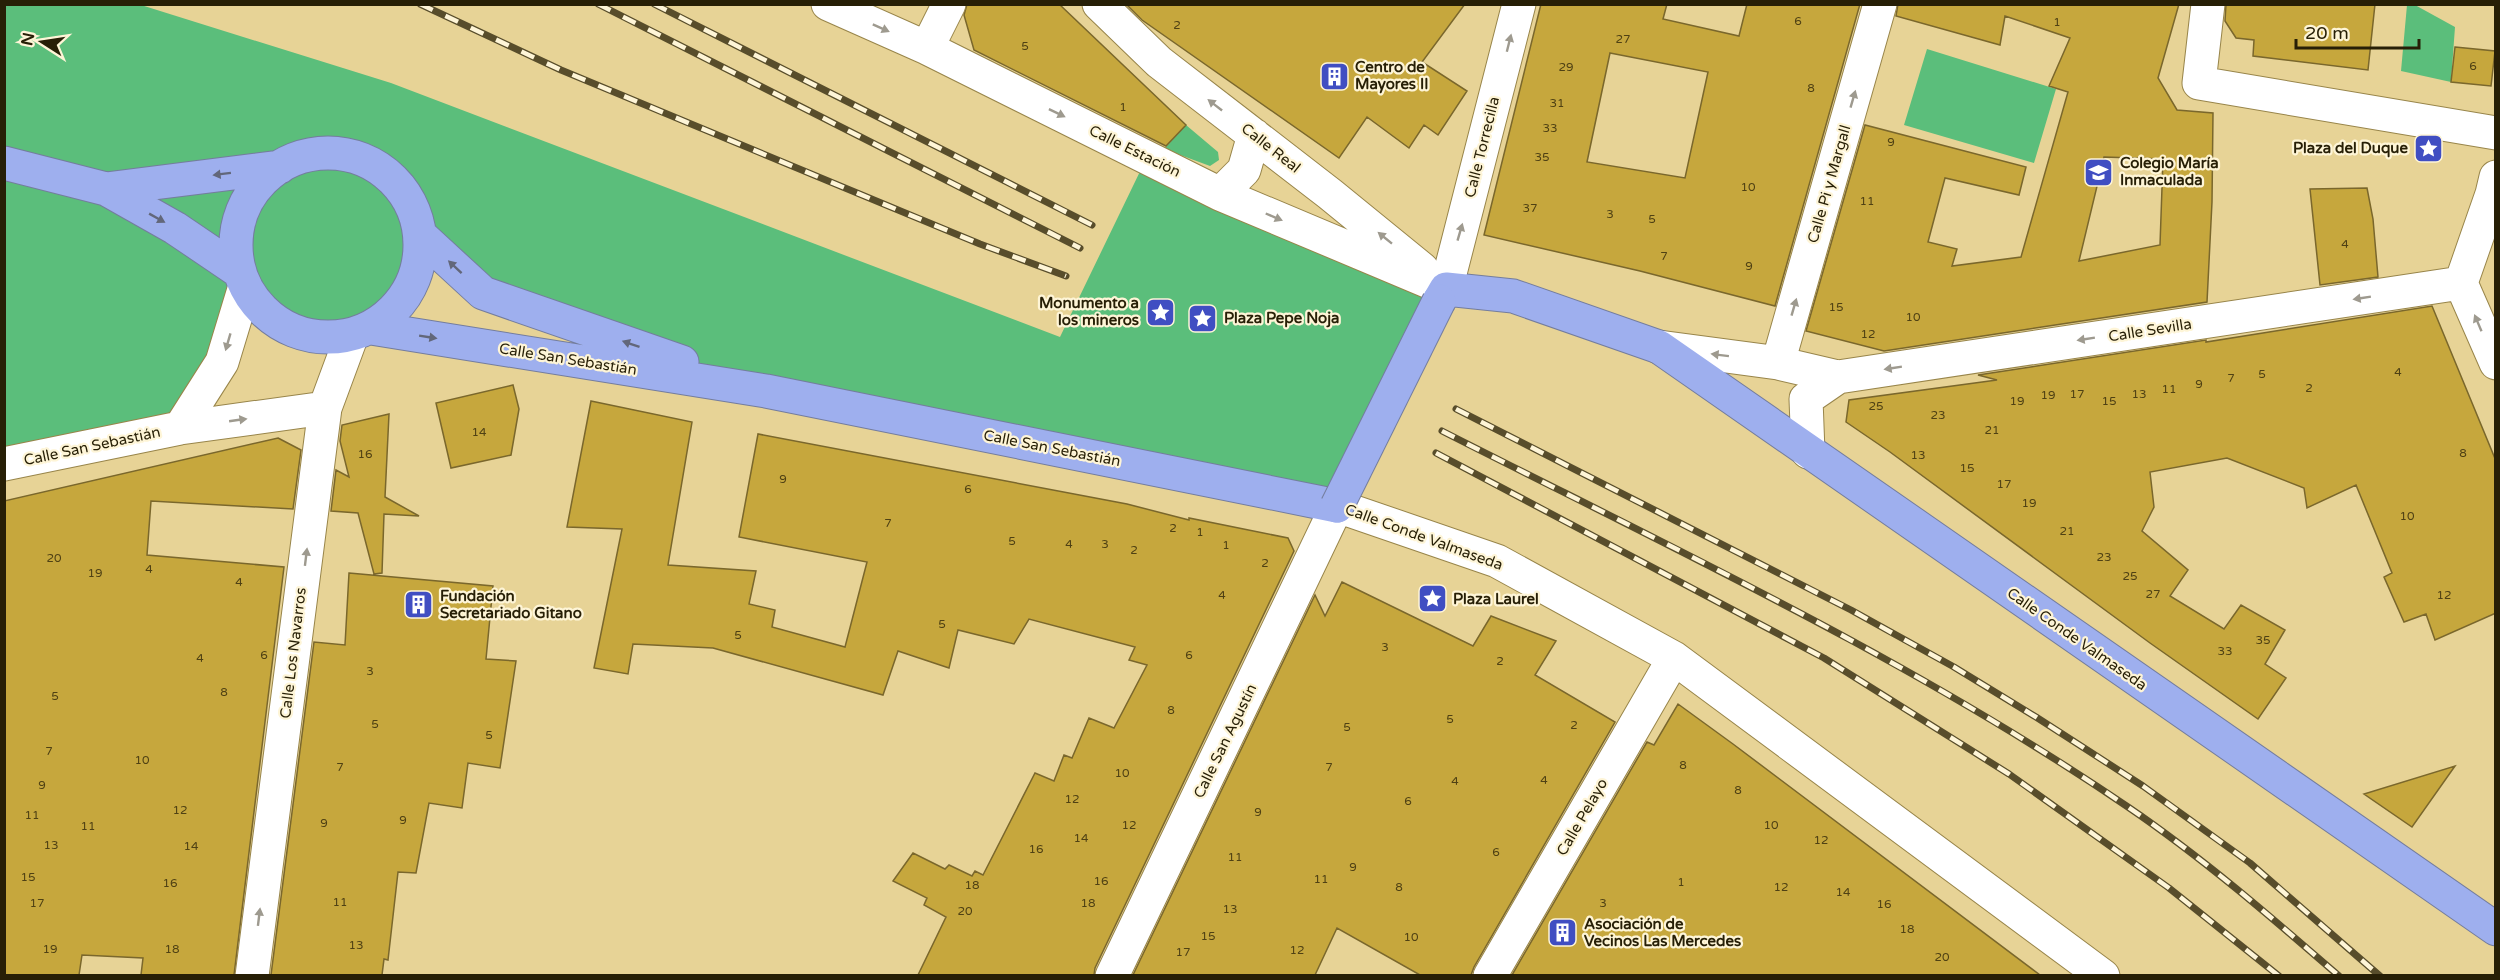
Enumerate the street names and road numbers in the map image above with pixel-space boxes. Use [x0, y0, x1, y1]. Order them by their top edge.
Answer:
street label: Calle Torrecilla [1461, 95, 1503, 199]
street label: Calle Real [1238, 119, 1304, 177]
street label: Calle Estación [1086, 121, 1184, 181]
street label: Calle Pi y Margall [1804, 123, 1854, 245]
street label: Calle Sevilla [2107, 315, 2193, 345]
street label: Calle San Sebastián [498, 339, 638, 379]
street label: Calle San Sebastián [22, 423, 162, 469]
street label: Calle San Sebastián [982, 426, 1122, 470]
street label: Calle Conde Valmaseda [1343, 500, 1505, 574]
street label: Calle Conde Valmaseda [2004, 584, 2150, 694]
street label: Calle Los Navarros [276, 586, 310, 720]
street label: Calle San Agustín [1190, 681, 1260, 801]
street label: Calle Pelayo [1553, 775, 1611, 859]

